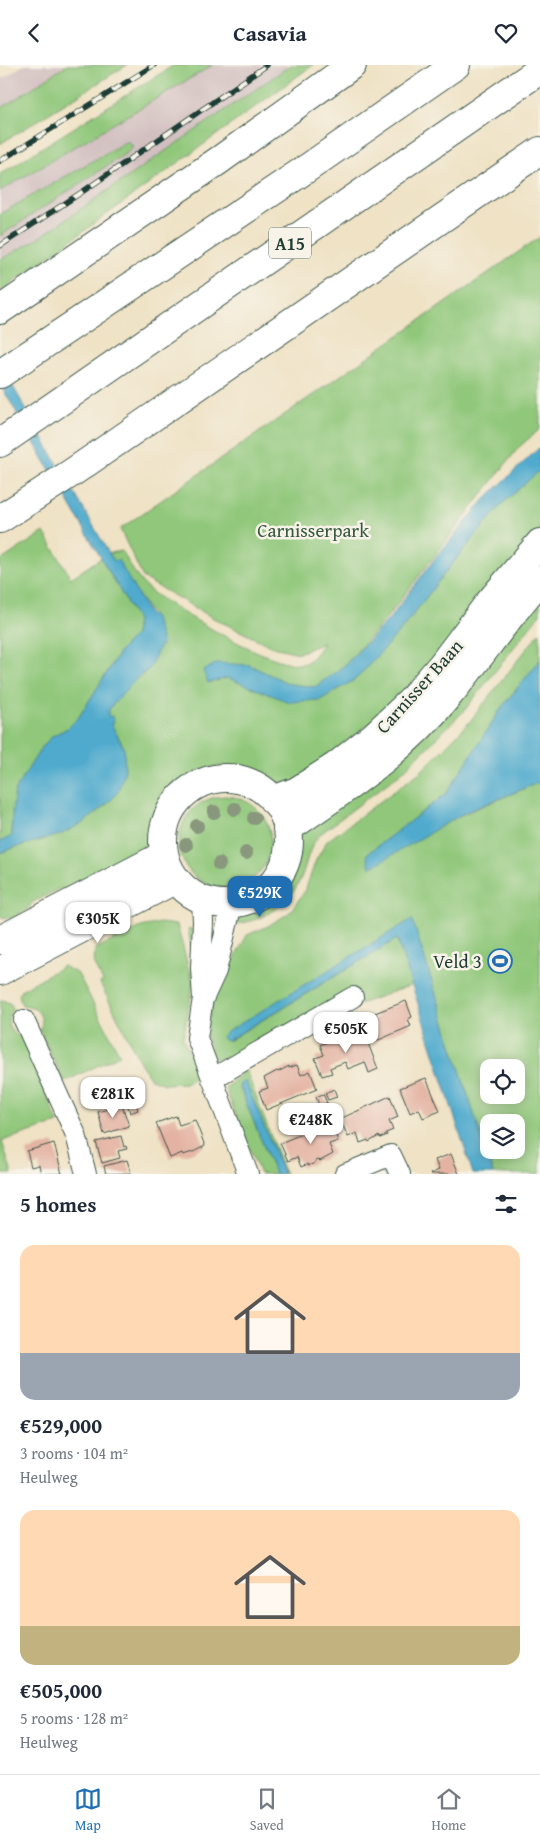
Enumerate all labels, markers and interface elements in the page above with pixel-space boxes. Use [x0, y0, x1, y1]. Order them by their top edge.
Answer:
text: Casavia [233, 17, 307, 49]
icon: back [20, 19, 48, 47]
icon: heart [492, 19, 520, 47]
road number: A15 [269, 227, 311, 259]
park label: Carnisserpark [257, 516, 369, 544]
street label: Carnisser Baan [369, 632, 469, 739]
pin: €529K [225, 875, 295, 918]
text: €529K [238, 880, 282, 904]
pin: €305K [63, 901, 133, 944]
text: €305K [76, 906, 120, 930]
place label: Veld 3 [433, 947, 482, 975]
sports icon: Veld 3 [487, 948, 513, 974]
pin: €505K [311, 1011, 381, 1054]
text: €505K [324, 1016, 368, 1040]
map controls [480, 1059, 525, 1159]
button: locate [480, 1059, 525, 1104]
pin: €281K [78, 1077, 148, 1119]
text: €281K [91, 1081, 135, 1105]
pin: €248K [276, 1103, 346, 1145]
text: €248K [289, 1107, 333, 1131]
button: layers [480, 1114, 525, 1159]
text: 5 homes [20, 1189, 96, 1220]
icon: filters [492, 1190, 520, 1218]
icon: home [225, 1277, 315, 1367]
text: €529,000 [20, 1410, 102, 1441]
text: 3 rooms · 104 m² [20, 1441, 128, 1465]
text: Heulweg [20, 1465, 78, 1489]
icon: home [225, 1542, 315, 1632]
text: €505,000 [20, 1675, 102, 1706]
text: 5 rooms · 128 m² [20, 1706, 128, 1730]
text: Heulweg [20, 1730, 78, 1754]
tab: Map [74, 1785, 102, 1835]
tab: Saved [250, 1785, 284, 1835]
tab: Home [432, 1785, 466, 1835]

